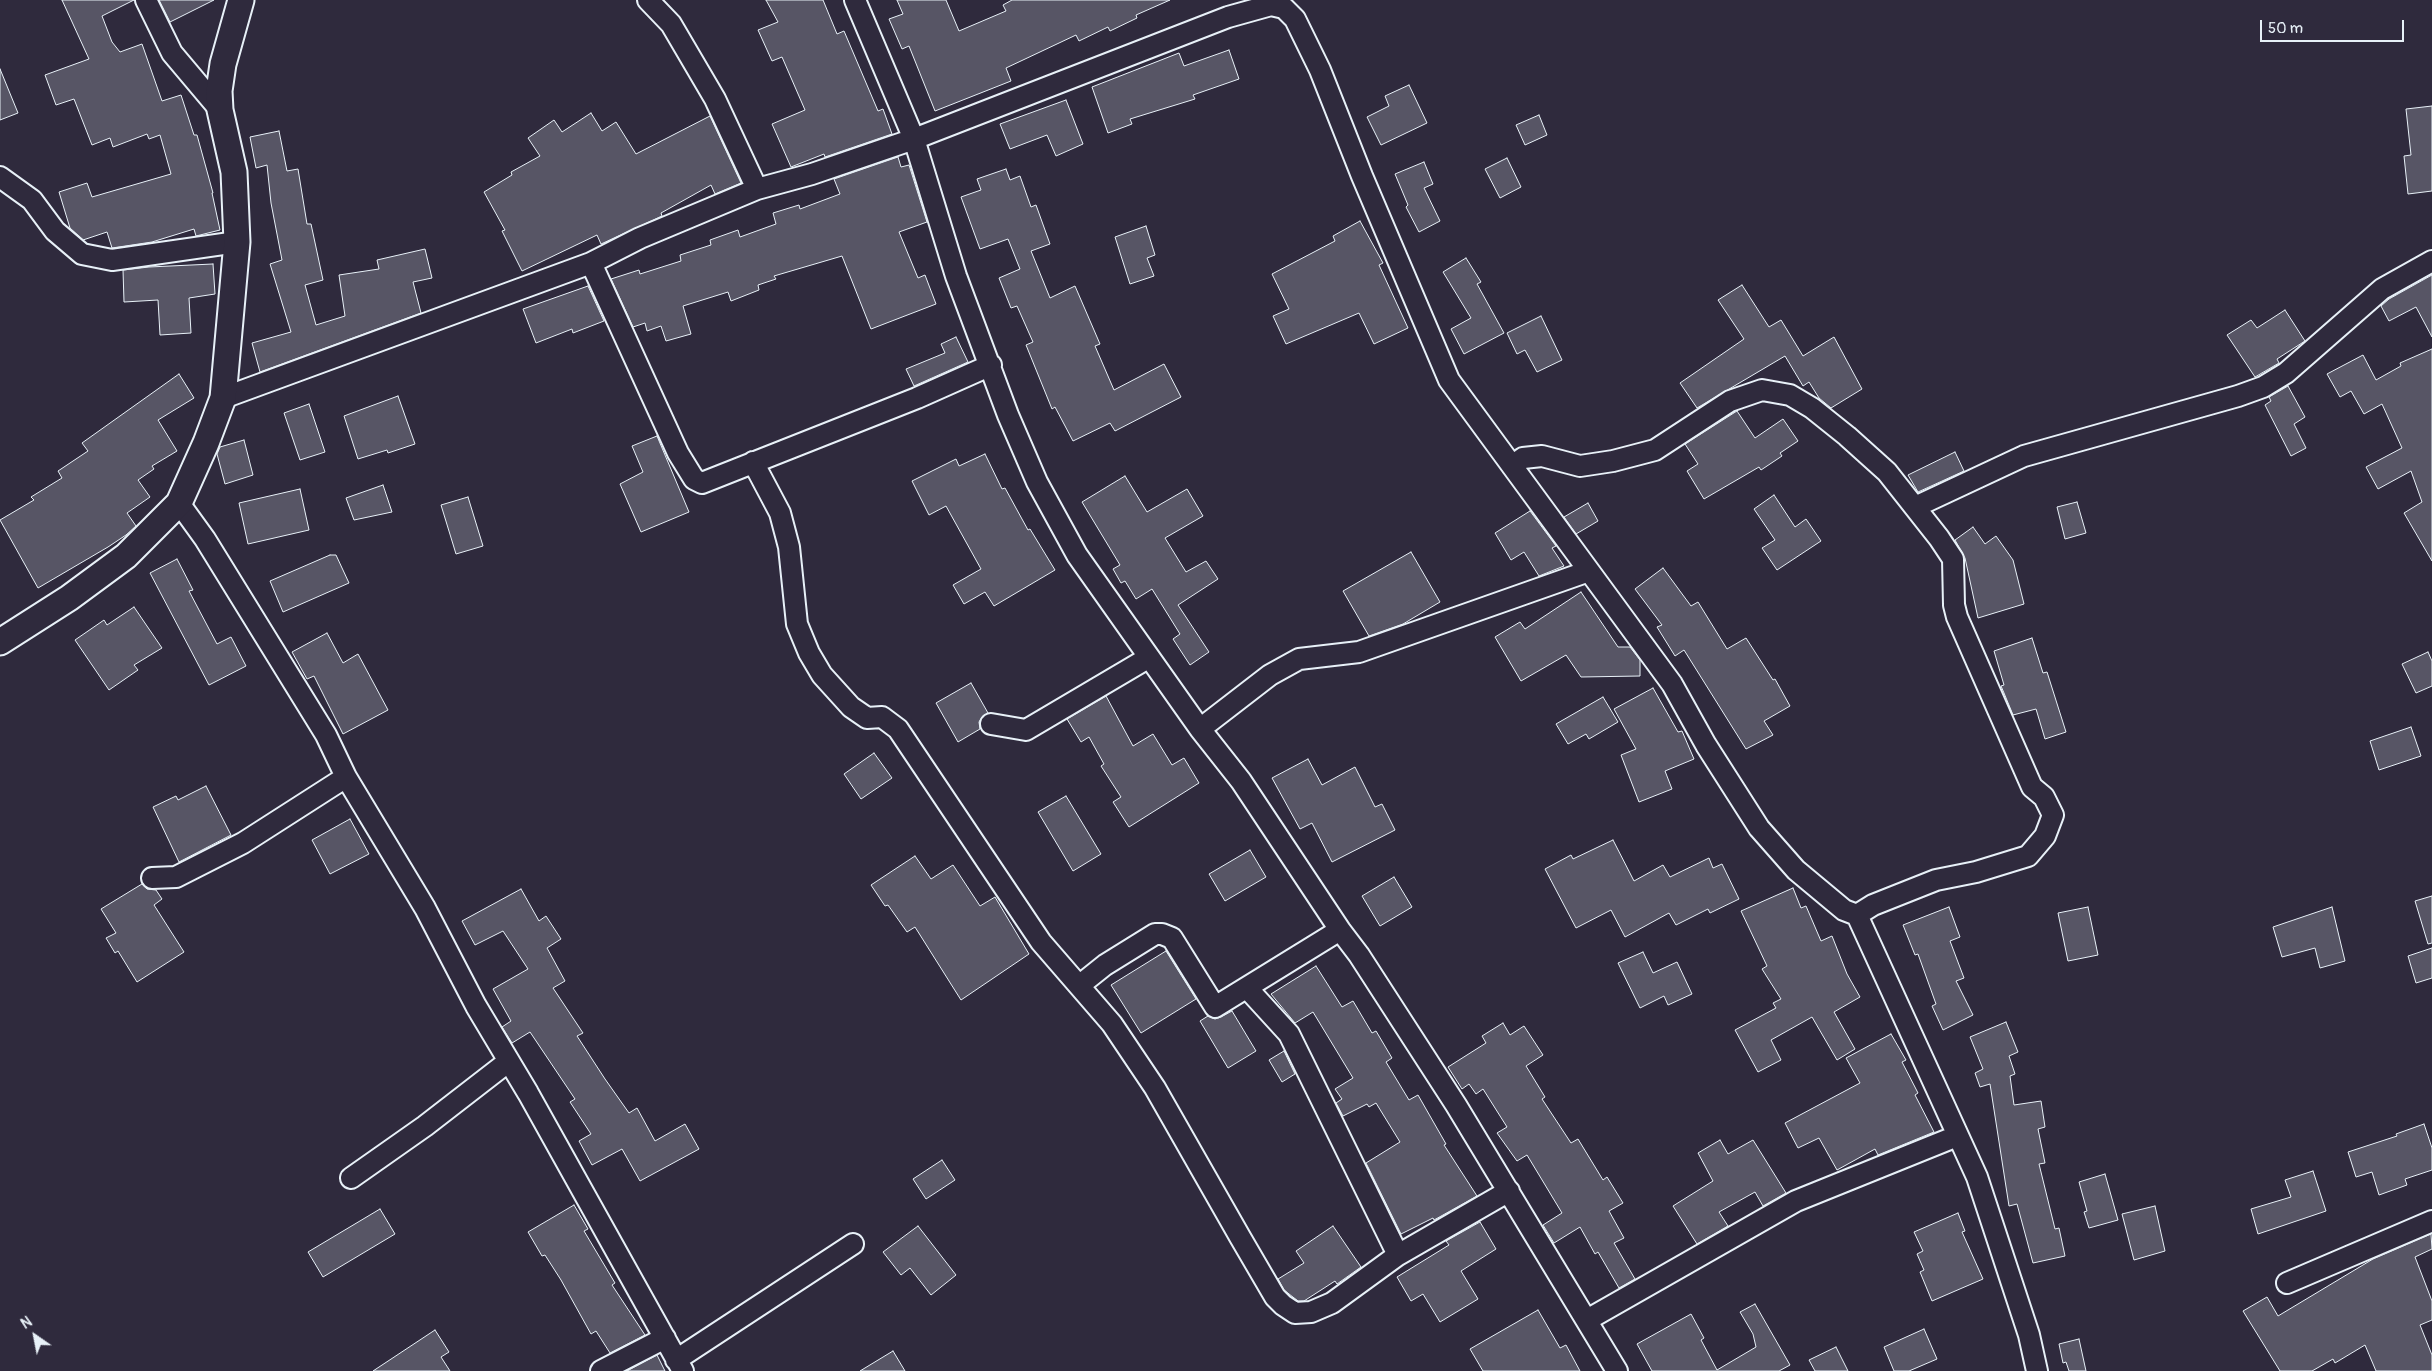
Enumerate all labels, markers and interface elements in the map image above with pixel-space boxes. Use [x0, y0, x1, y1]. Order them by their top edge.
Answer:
scale bar [2262, 10, 2406, 42]
text: 50 m [2268, 19, 2303, 38]
north arrow [10, 1311, 60, 1361]
text: N [18, 1313, 35, 1333]

